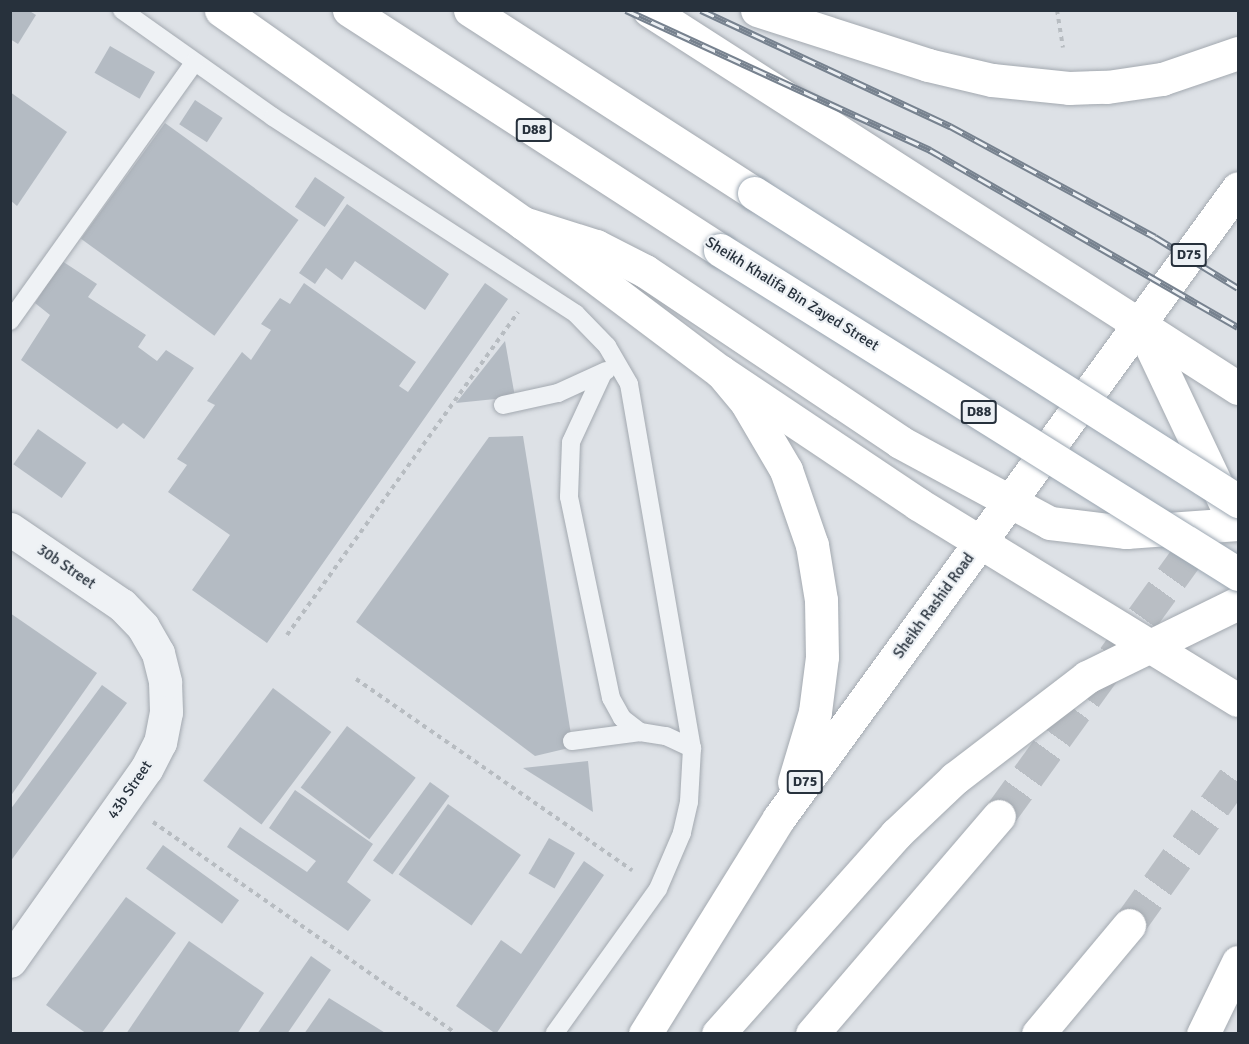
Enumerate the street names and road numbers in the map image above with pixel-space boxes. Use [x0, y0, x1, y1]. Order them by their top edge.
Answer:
road number: D88 [514, 119, 554, 141]
street label: Sheikh Khalifa Bin Zayed Street [702, 233, 882, 355]
road number: D75 [1170, 244, 1208, 266]
road number: D88 [960, 401, 998, 423]
street label: 30b Street [33, 541, 99, 593]
street label: Sheikh Rashid Road [890, 550, 978, 662]
street label: 43b Street [104, 757, 156, 823]
road number: D75 [786, 771, 824, 793]

